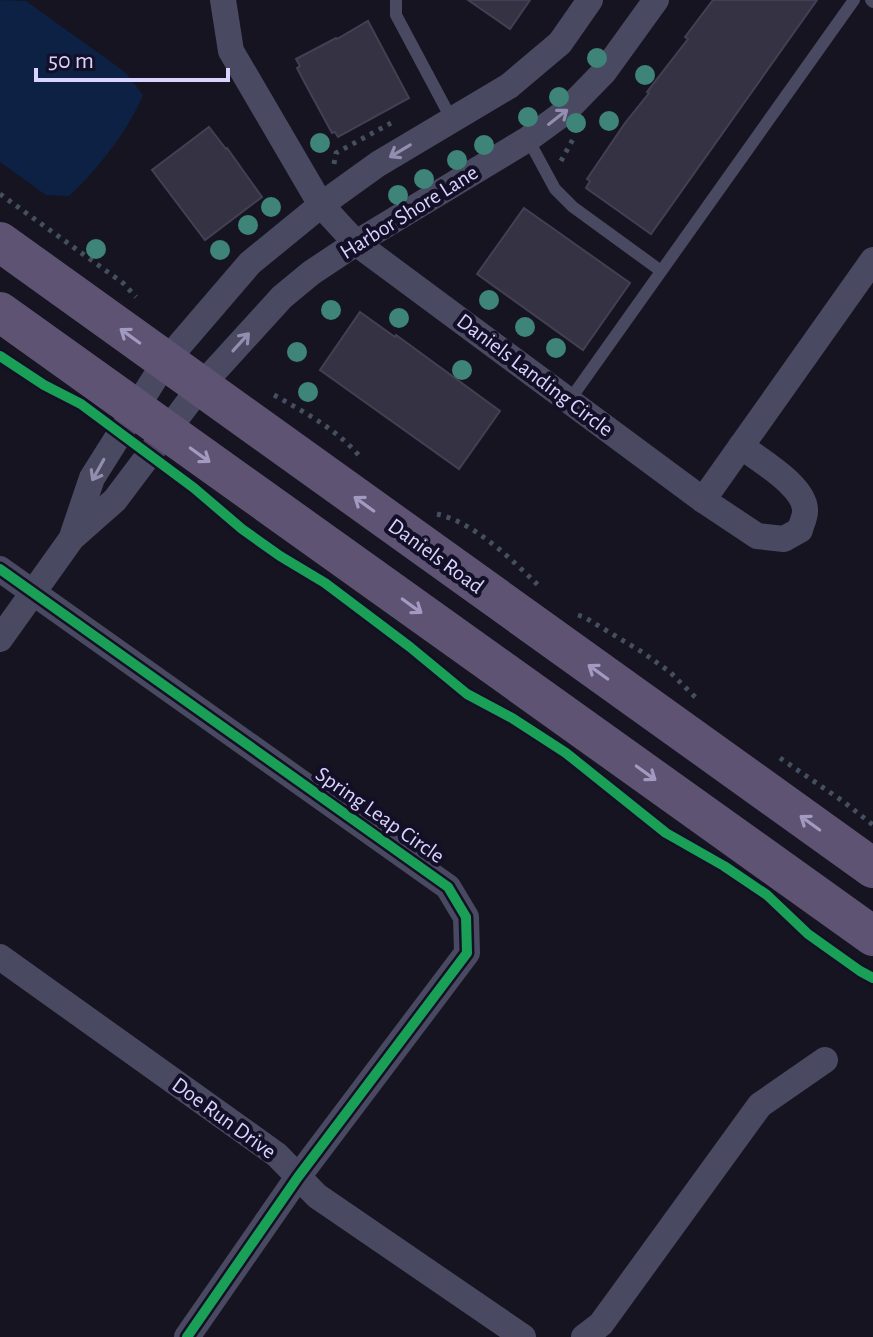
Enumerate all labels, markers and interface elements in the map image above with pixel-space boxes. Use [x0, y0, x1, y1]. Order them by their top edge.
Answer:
scale bar [36, 32, 228, 82]
text: 50 m [48, 49, 94, 73]
one-way arrow [547, 108, 568, 125]
one-way arrow [389, 143, 412, 159]
street label: Harbor Shore Lane [336, 161, 482, 263]
street label: Daniels Landing Circle [453, 309, 617, 441]
one-way arrow [119, 328, 141, 345]
one-way arrow [231, 332, 249, 352]
one-way arrow [189, 446, 210, 463]
one-way arrow [90, 458, 106, 481]
one-way arrow [353, 496, 375, 512]
street label: Daniels Road [384, 514, 488, 598]
one-way arrow [400, 598, 422, 614]
one-way arrow [588, 664, 609, 681]
street label: Spring Leap Circle [312, 763, 448, 867]
one-way arrow [635, 765, 656, 782]
one-way arrow [799, 815, 821, 831]
street label: Doe Run Drive [168, 1073, 280, 1163]

